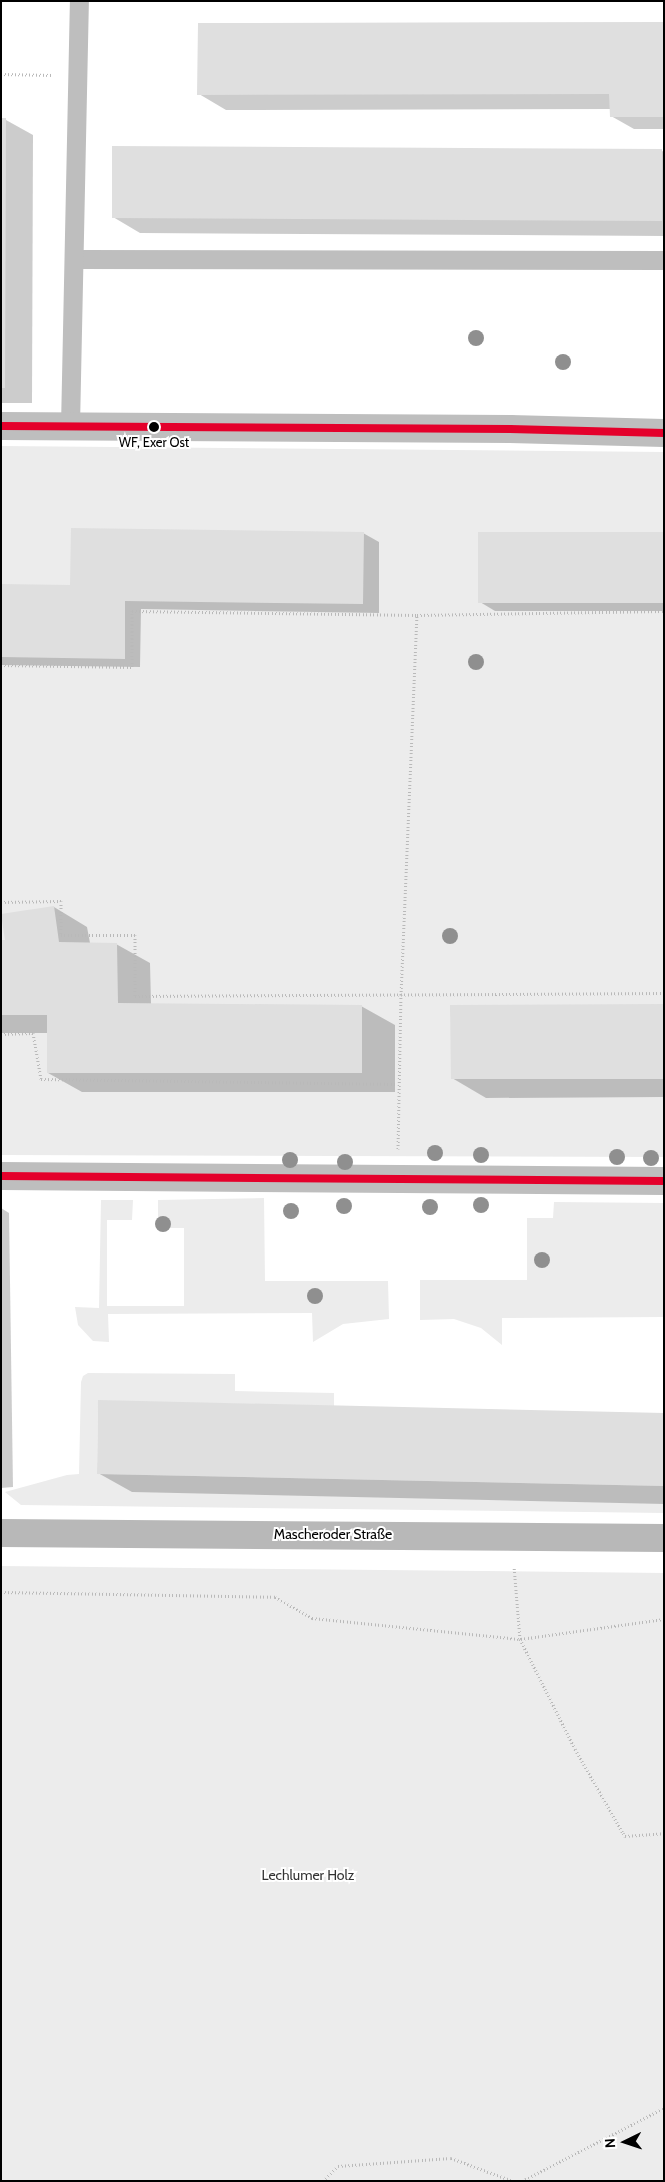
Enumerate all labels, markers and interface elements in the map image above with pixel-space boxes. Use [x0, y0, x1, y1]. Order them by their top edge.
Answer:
marker: WF, Exer Ost [149, 422, 159, 432]
place label: WF, Exer Ost [119, 434, 189, 450]
street label: Mascheroder Straße [274, 1526, 392, 1542]
park label: Lechlumer Holz [262, 1867, 354, 1883]
north arrow [600, 2117, 650, 2167]
text: N [601, 2137, 619, 2149]

